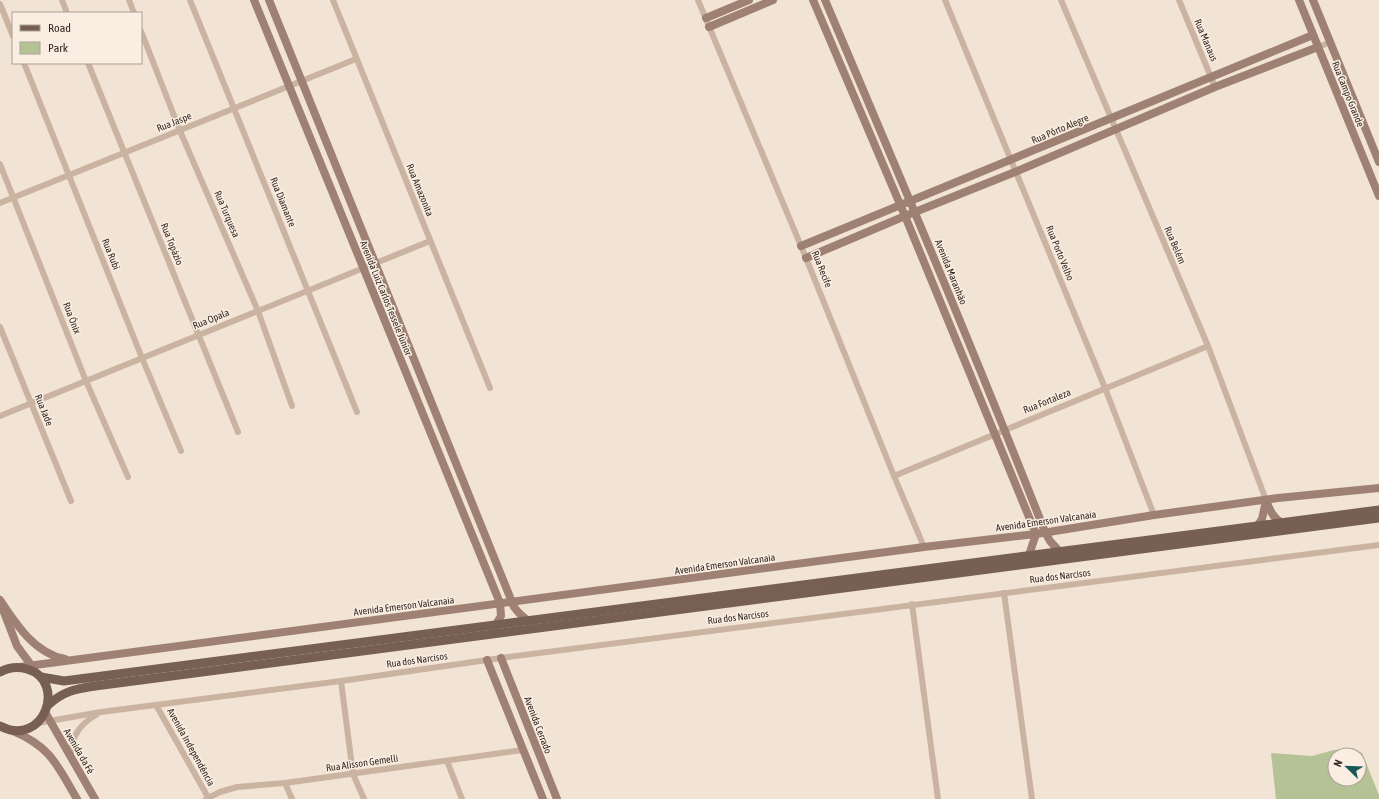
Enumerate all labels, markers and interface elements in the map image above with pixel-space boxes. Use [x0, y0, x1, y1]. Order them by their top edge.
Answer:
legend [12, 12, 142, 64]
street label: Rua Manaus [1192, 17, 1220, 63]
text: Road [48, 21, 71, 35]
text: Park [48, 41, 69, 55]
street label: Rua Campo Grande [1330, 60, 1366, 129]
street label: Rua Jaspe [155, 110, 193, 134]
street label: Rua Pôrto Alegre [1030, 112, 1091, 146]
street label: Rua Amazonita [405, 162, 436, 218]
street label: Rua Diamante [268, 176, 298, 229]
street label: Rua Turquesa [212, 189, 242, 239]
street label: Rua Topázio [159, 221, 186, 267]
street label: Rua Porto Velho [1044, 224, 1076, 282]
street label: Rua Belém [1162, 225, 1188, 265]
street label: Rua Rubi [100, 237, 122, 271]
street label: Avenida Maranhão [933, 238, 969, 306]
street label: Avenida Luiz Carlos Tessele Júnior [358, 239, 414, 358]
street label: Rua Recife [810, 249, 835, 289]
street label: Rua Ónix [61, 301, 83, 335]
street label: Rua Opala [191, 307, 231, 331]
street label: Rua Fortaleza [1022, 386, 1073, 415]
street label: Rua Jade [33, 393, 55, 428]
street label: Avenida Emerson Valcanaia [995, 508, 1097, 534]
street label: Avenida Emerson Valcanaia [674, 551, 776, 577]
street label: Rua dos Narcisos [1029, 567, 1092, 585]
street label: Avenida Emerson Valcanaia [353, 594, 455, 618]
street label: Rua dos Narcisos [707, 608, 770, 626]
street label: Rua dos Narcisos [386, 650, 449, 670]
street label: Avenida Cerrado [522, 695, 554, 755]
street label: Avenida Independência [165, 706, 217, 788]
street label: Avenida da Fé [62, 726, 97, 776]
north arrow [1327, 747, 1367, 787]
street label: Rua Alisson Gemelli [325, 752, 399, 774]
text: N [1331, 758, 1345, 768]

